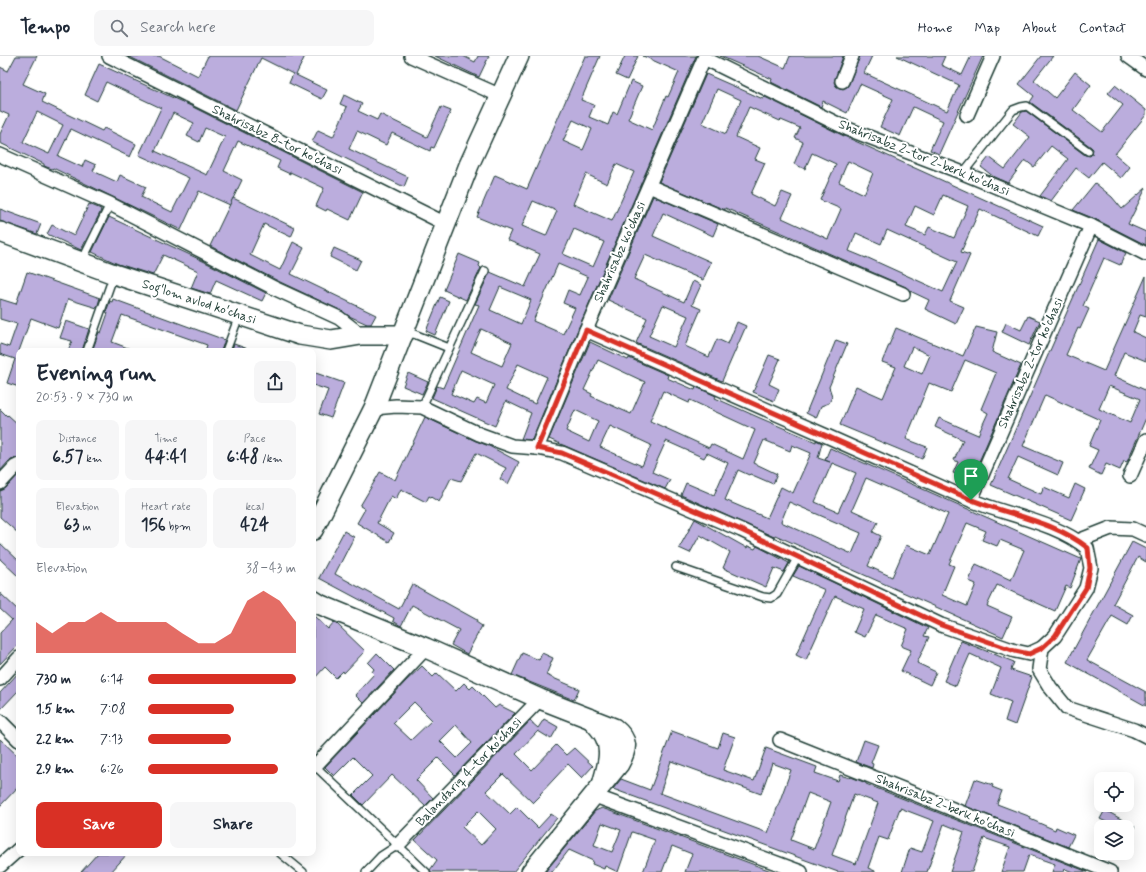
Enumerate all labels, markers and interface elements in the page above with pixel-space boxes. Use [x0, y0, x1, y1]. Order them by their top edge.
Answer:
search box [94, 10, 374, 46]
text: Tempo [20, 15, 70, 40]
icon: search [108, 17, 130, 39]
text: Search here [140, 18, 216, 38]
text: Home [918, 19, 952, 37]
text: Map [974, 19, 1000, 37]
text: About [1022, 19, 1057, 37]
text: Contact [1079, 19, 1126, 37]
street label: Shahrisabz 8-tor koʻchasi [209, 101, 345, 179]
street label: Shahrisabz 2-tor 2-berk koʻchasi [836, 116, 1012, 200]
street label: Shahrisabz koʻchasi [590, 199, 650, 305]
street label: Sogʻlom avlod koʻchasi [139, 276, 258, 330]
street label: Shahrisabz 2-tor koʻchasi [994, 295, 1068, 431]
text: Evening run [36, 360, 156, 388]
button: share [254, 361, 296, 403]
text: 20:53 · 9 × 730 m [36, 389, 133, 406]
text: Distance [58, 432, 97, 446]
text: Time [154, 432, 178, 446]
text: Pace [244, 432, 266, 446]
text: 6.57 [52, 446, 83, 468]
text: 44:41 [145, 446, 187, 468]
text: 6:48 [227, 446, 259, 468]
text: km [83, 452, 102, 466]
text: /km [259, 452, 283, 466]
pin [954, 459, 988, 500]
icon: arrive [960, 465, 982, 487]
text: Elevation [56, 500, 99, 514]
text: Heart rate [141, 500, 191, 514]
text: kcal [245, 500, 264, 514]
text: 63 [64, 514, 79, 536]
text: 156 [141, 514, 166, 536]
text: 424 [240, 514, 269, 536]
text: m [79, 520, 91, 534]
text: bpm [166, 520, 191, 534]
text: Elevation [36, 560, 87, 577]
text: 38–43 m [246, 560, 296, 577]
text: 730 m [36, 671, 71, 688]
text: 6:14 [100, 671, 124, 688]
text: 1.5 km [36, 701, 75, 718]
text: 7:08 [100, 701, 126, 718]
street label: Balandariq 4-tor koʻchasi [412, 714, 526, 830]
text: 2.2 km [36, 731, 74, 748]
text: 7:13 [100, 731, 123, 748]
text: 2.9 km [36, 761, 74, 778]
text: 6:26 [100, 761, 124, 778]
street label: Shahrisabz 2-berk koʻchasi [873, 770, 1017, 842]
map controls [1094, 772, 1134, 860]
button: locate [1094, 772, 1134, 812]
button: Save [36, 802, 162, 848]
button: Share [170, 802, 296, 848]
button: layers [1094, 820, 1134, 860]

